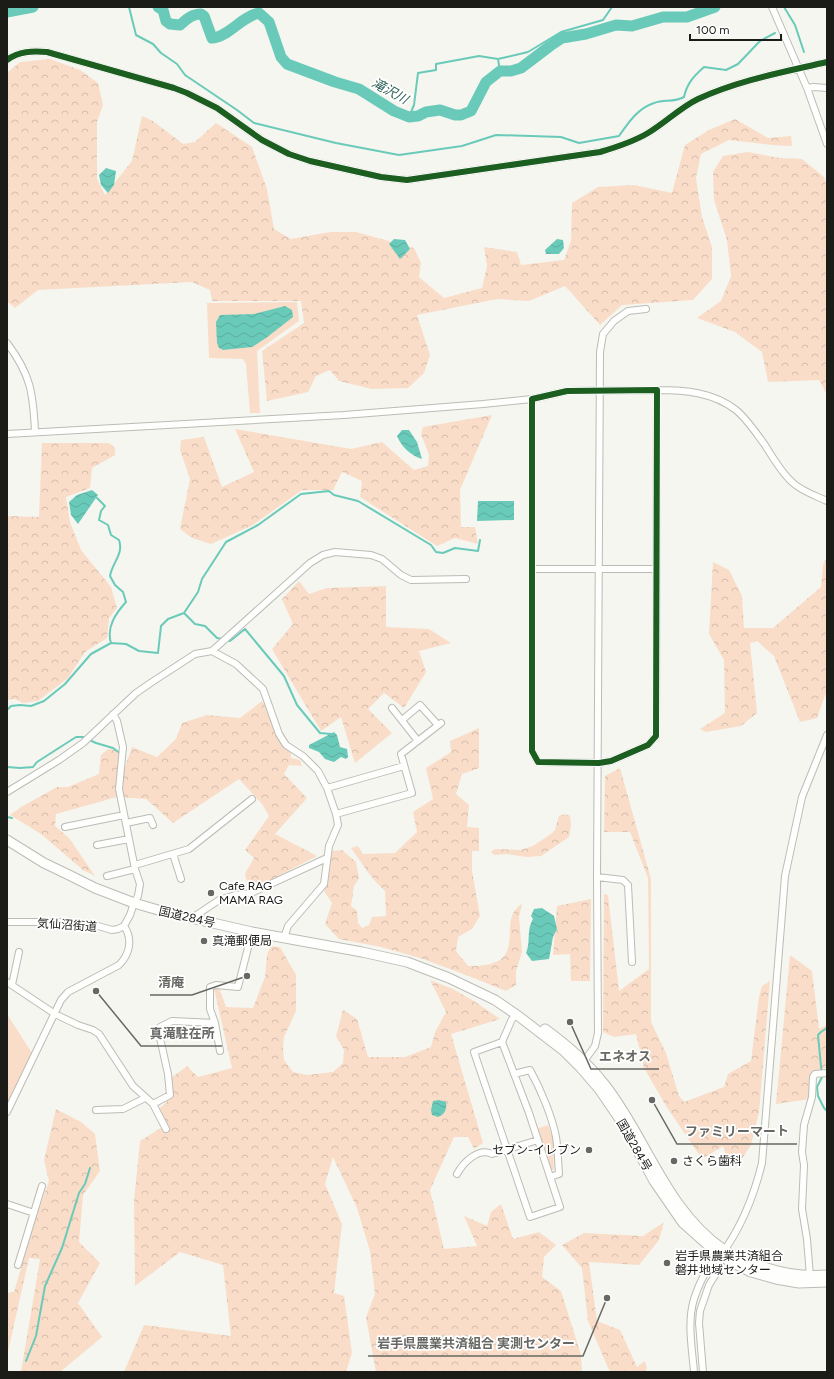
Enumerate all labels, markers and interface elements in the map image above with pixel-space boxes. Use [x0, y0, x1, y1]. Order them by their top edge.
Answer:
scale bar [690, 16, 781, 42]
text: 100 m [696, 23, 730, 37]
water label: 滝沢川 [369, 75, 412, 108]
place label: Cafe RAG MAMA RAG [219, 879, 283, 907]
marker: Cafe RAG MAMA RAG [206, 888, 216, 898]
street label: 国道284号 [157, 904, 217, 930]
street label: 気仙沼街道 [37, 916, 97, 934]
place label: 真滝郵便局 [212, 934, 272, 948]
marker: 真滝郵便局 [199, 936, 209, 946]
callout: 清庵 [150, 970, 192, 995]
text: 清庵 [158, 975, 184, 990]
callout: 真滝駐在所 [141, 1021, 222, 1046]
text: 真滝駐在所 [149, 1026, 215, 1041]
callout: エネオス [591, 1044, 659, 1069]
text: エネオス [599, 1049, 651, 1064]
street label: 国道284号 [614, 1117, 654, 1173]
callout: ファミリーマート [677, 1119, 797, 1144]
text: ファミリーマート [685, 1124, 789, 1139]
place label: セブン-イレブン [492, 1143, 581, 1157]
marker: セブン-イレブン [584, 1145, 594, 1155]
place label: さくら歯科 [682, 1154, 742, 1168]
marker: さくら歯科 [669, 1156, 679, 1166]
place label: 岩手県農業共済組合 磐井地域センター [675, 1249, 783, 1277]
marker: 岩手県農業共済組合 磐井地域センター [662, 1258, 672, 1268]
callout: 岩手県農業共済組合 実測センター [368, 1331, 583, 1356]
text: 岩手県農業共済組合 実測センター [377, 1336, 575, 1351]

